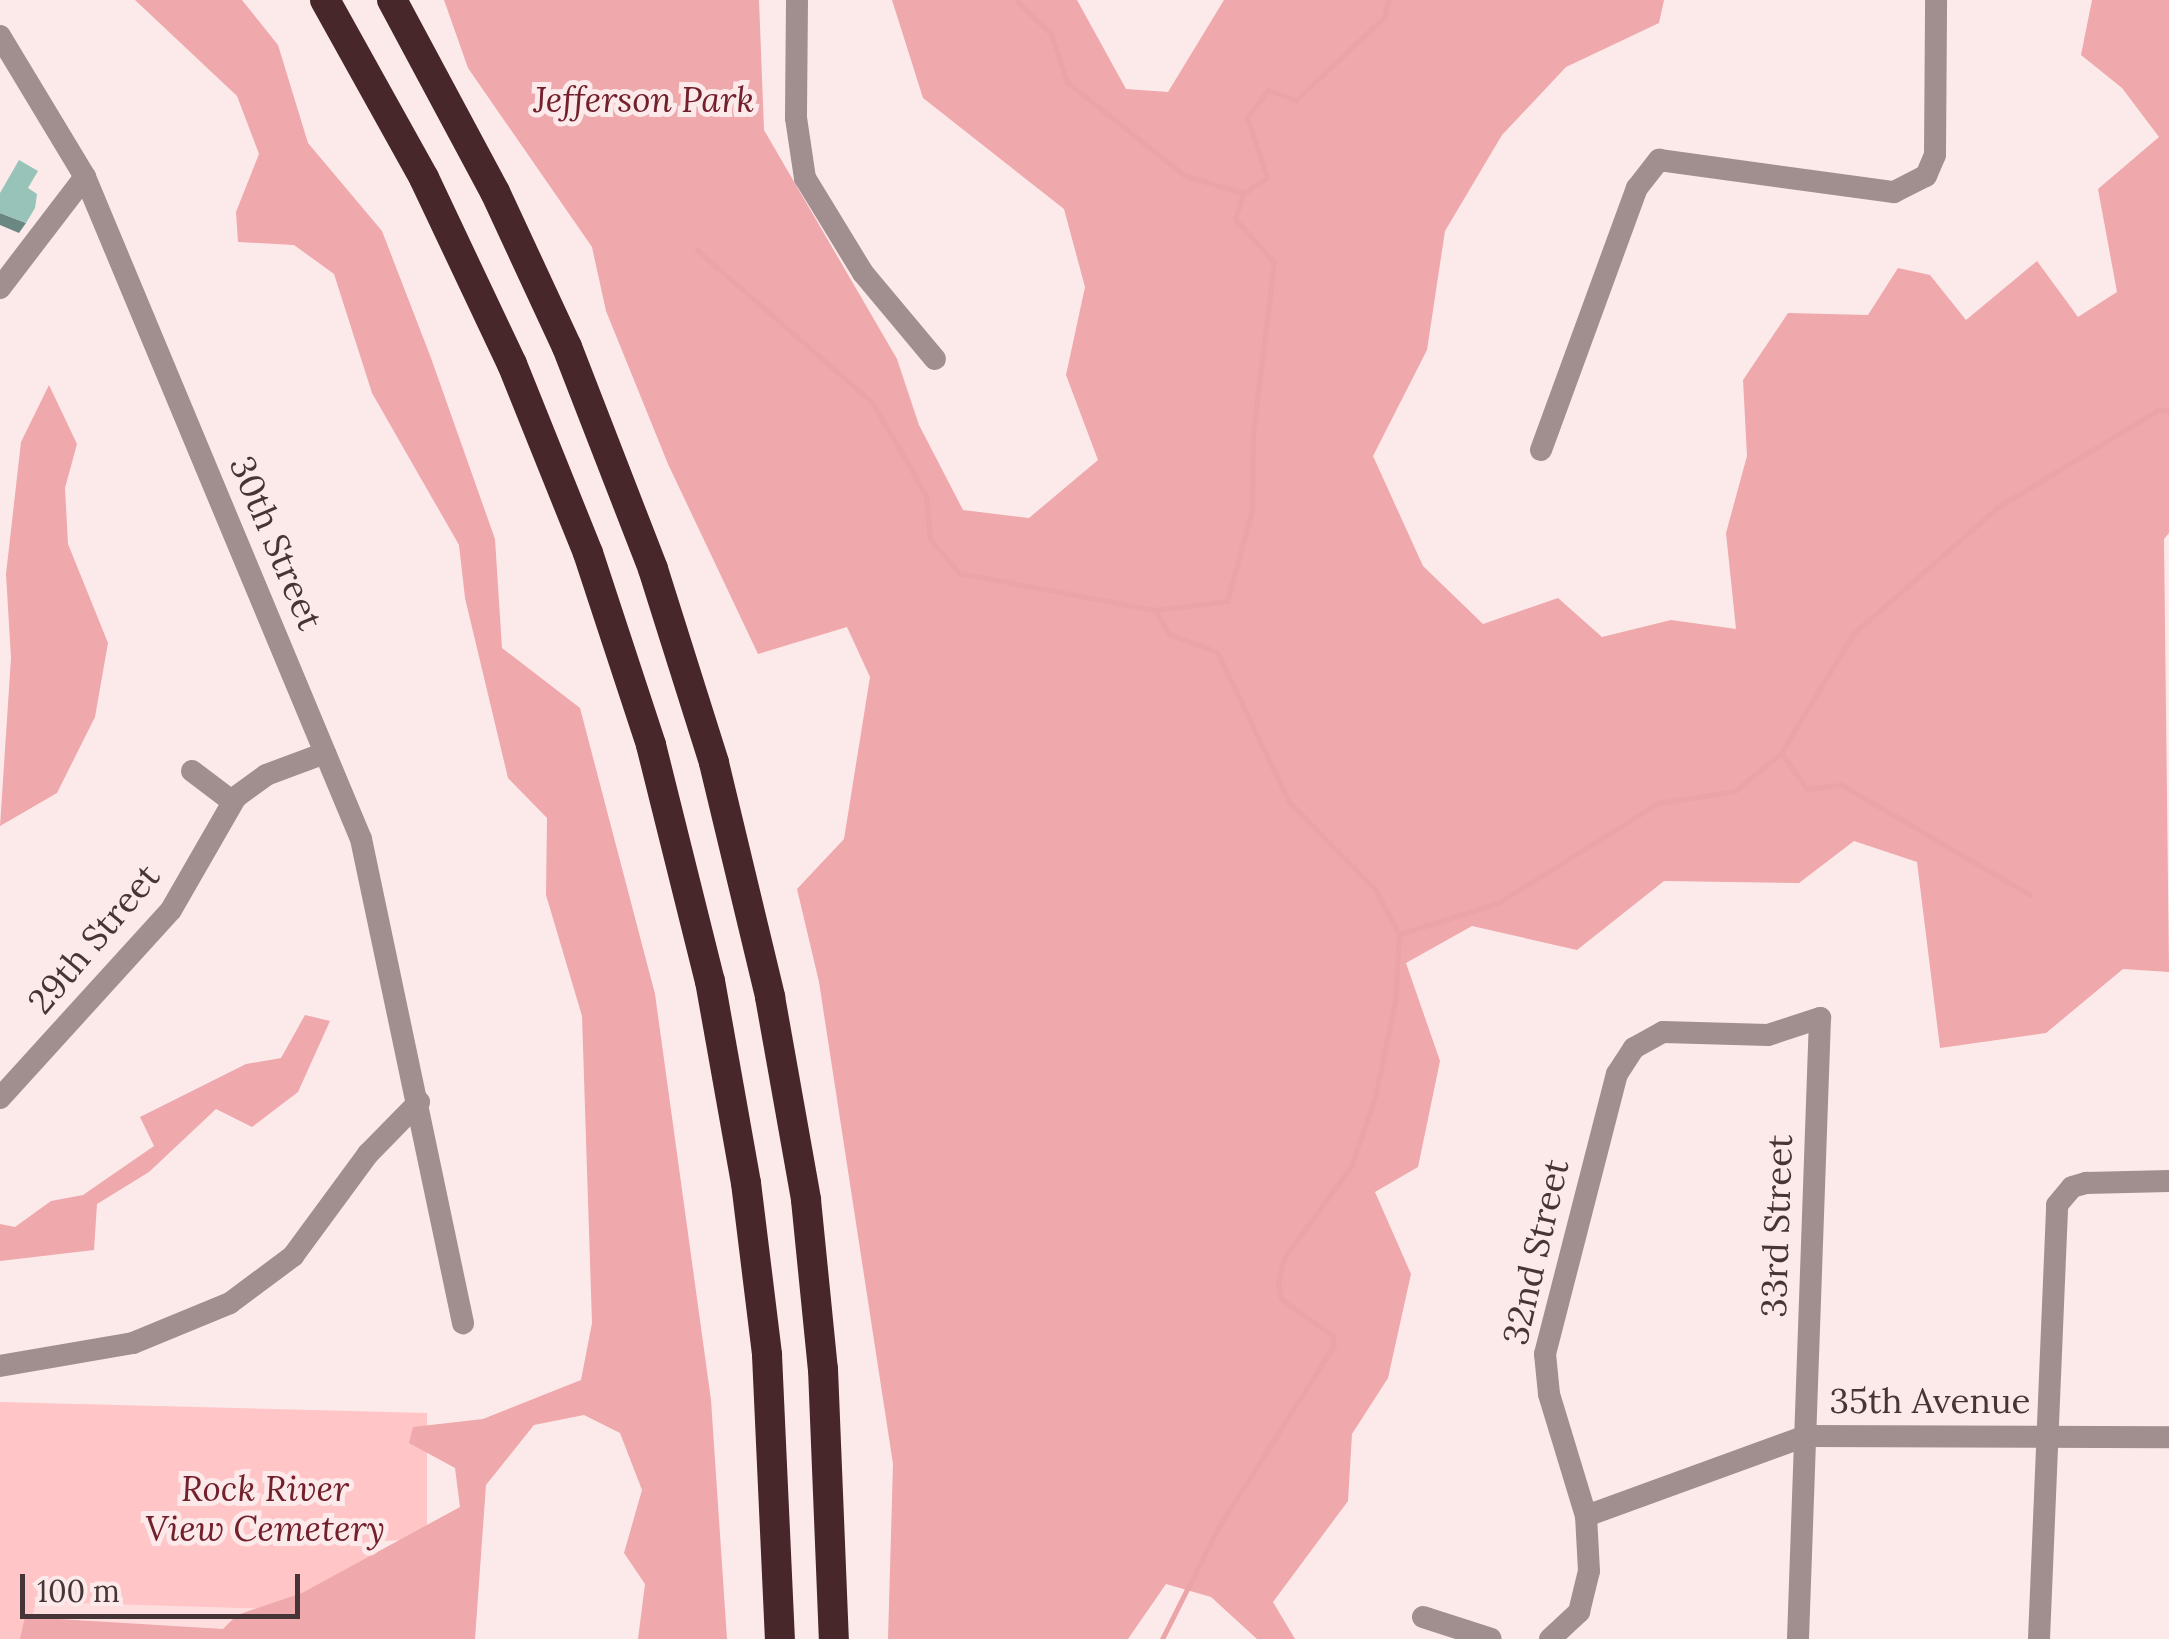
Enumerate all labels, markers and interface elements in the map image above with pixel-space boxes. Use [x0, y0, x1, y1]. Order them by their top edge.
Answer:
park label: Jefferson Park [533, 79, 755, 121]
street label: 30th Street [221, 450, 331, 636]
street label: 29th Street [19, 856, 169, 1022]
street label: 33rd Street [1753, 1134, 1801, 1318]
street label: 32nd Street [1494, 1155, 1578, 1349]
street label: 35th Avenue [1829, 1380, 2031, 1422]
park label: Rock River View Cemetery [145, 1468, 385, 1550]
scale bar [25, 1554, 305, 1616]
text: 100 m [37, 1572, 120, 1610]

